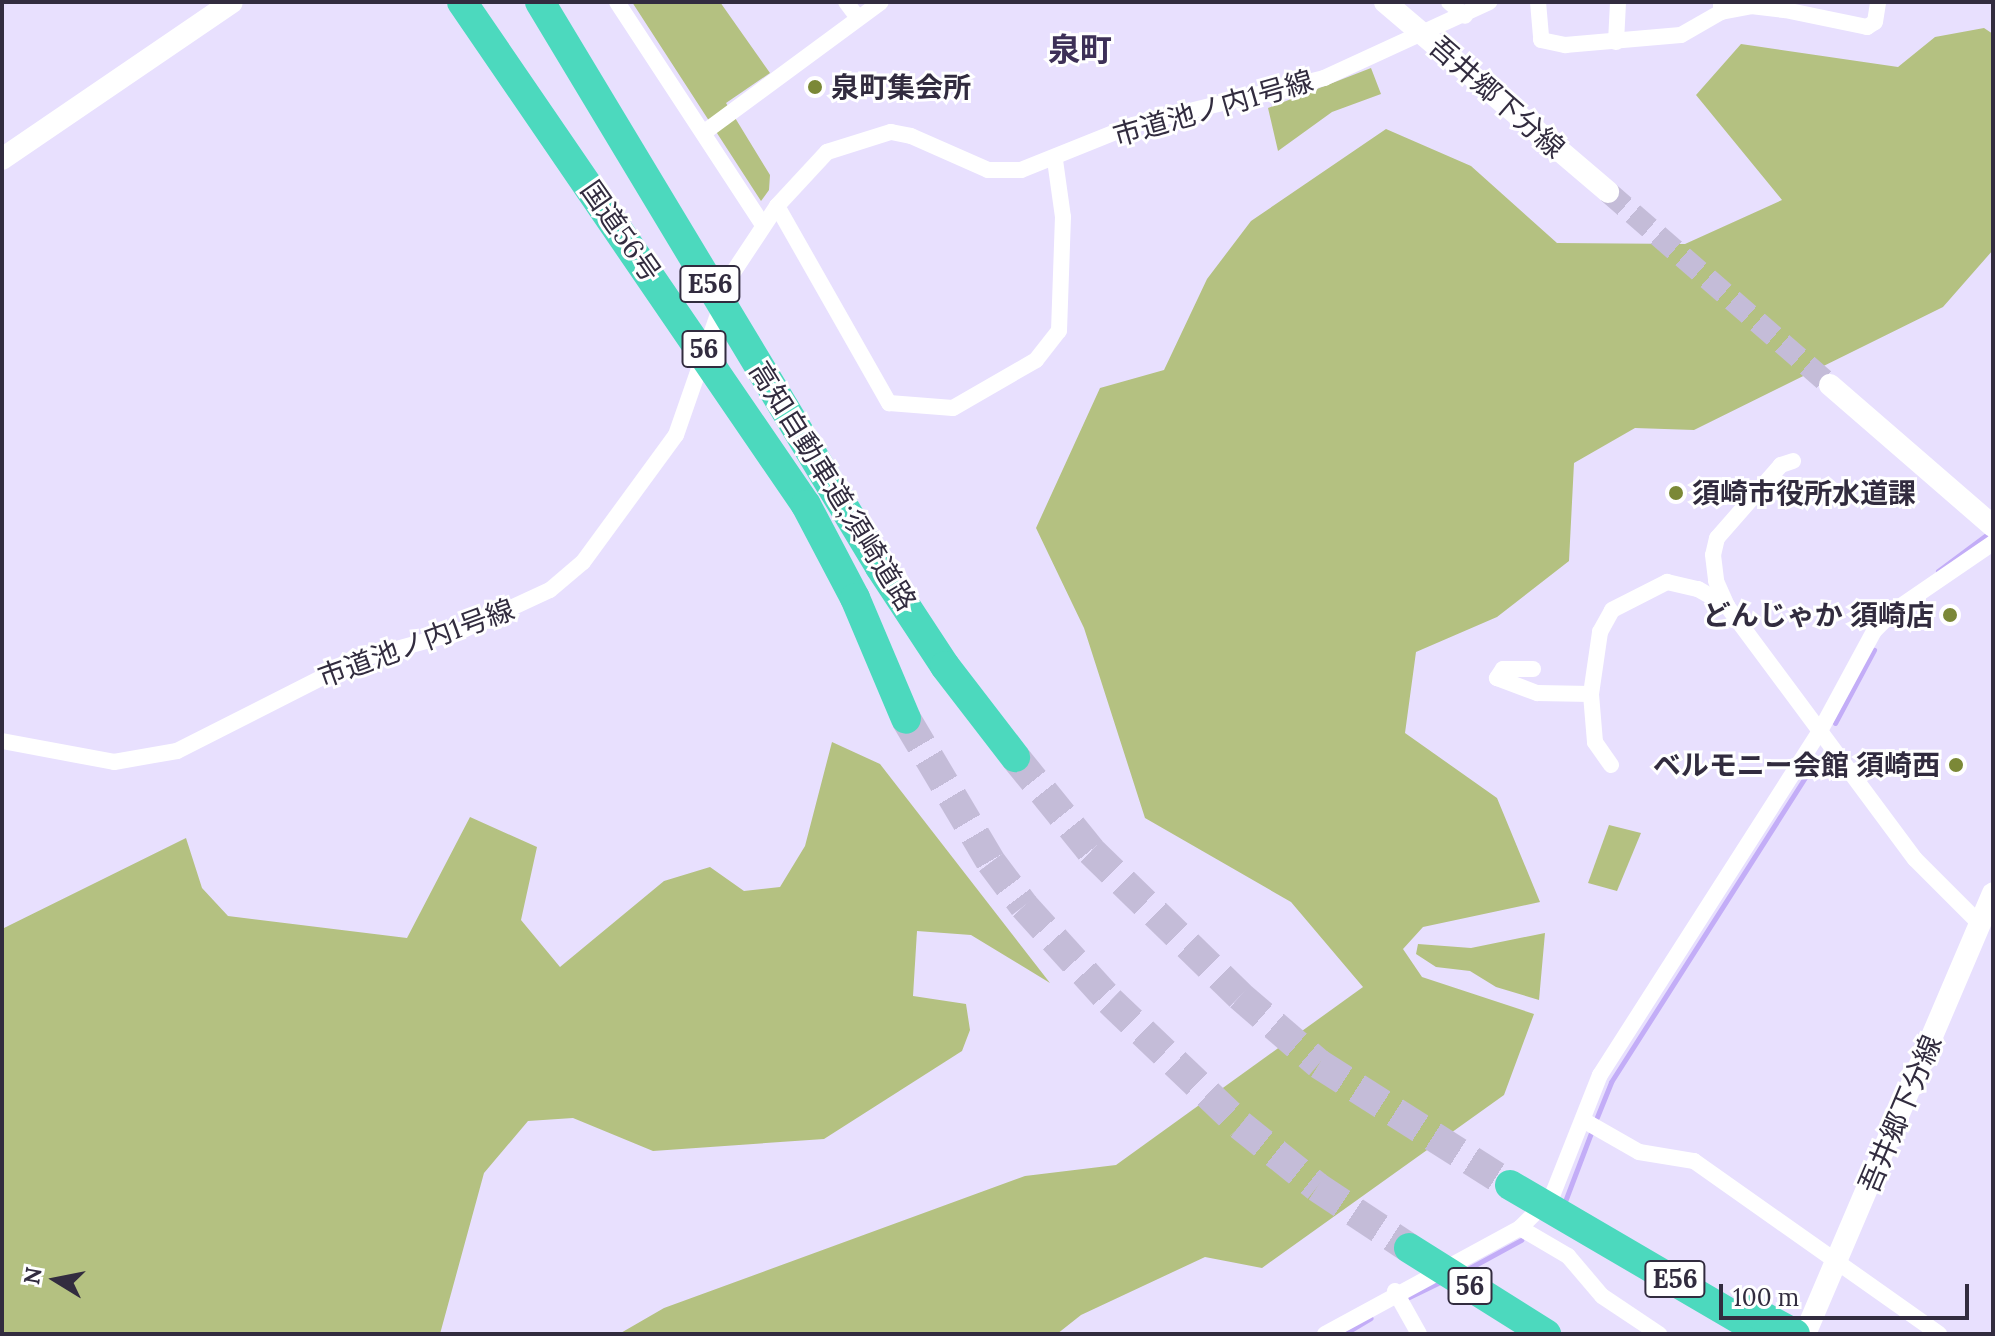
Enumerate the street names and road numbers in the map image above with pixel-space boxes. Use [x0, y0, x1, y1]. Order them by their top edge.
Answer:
street label: 吾井郷下分線 [1423, 29, 1571, 165]
street label: 市道池ノ内1号線 [1109, 63, 1317, 153]
street label: 国道56号 [574, 174, 668, 288]
road number: E56 [678, 262, 742, 306]
road number: 56 [680, 327, 728, 371]
street label: 高知自動車道;須崎道路 [743, 355, 923, 617]
street label: 市道池ノ内1号線 [313, 592, 519, 694]
street label: 吾井郷下分線 [1852, 1030, 1948, 1198]
road number: E56 [1643, 1257, 1707, 1301]
road number: 56 [1446, 1264, 1494, 1308]

